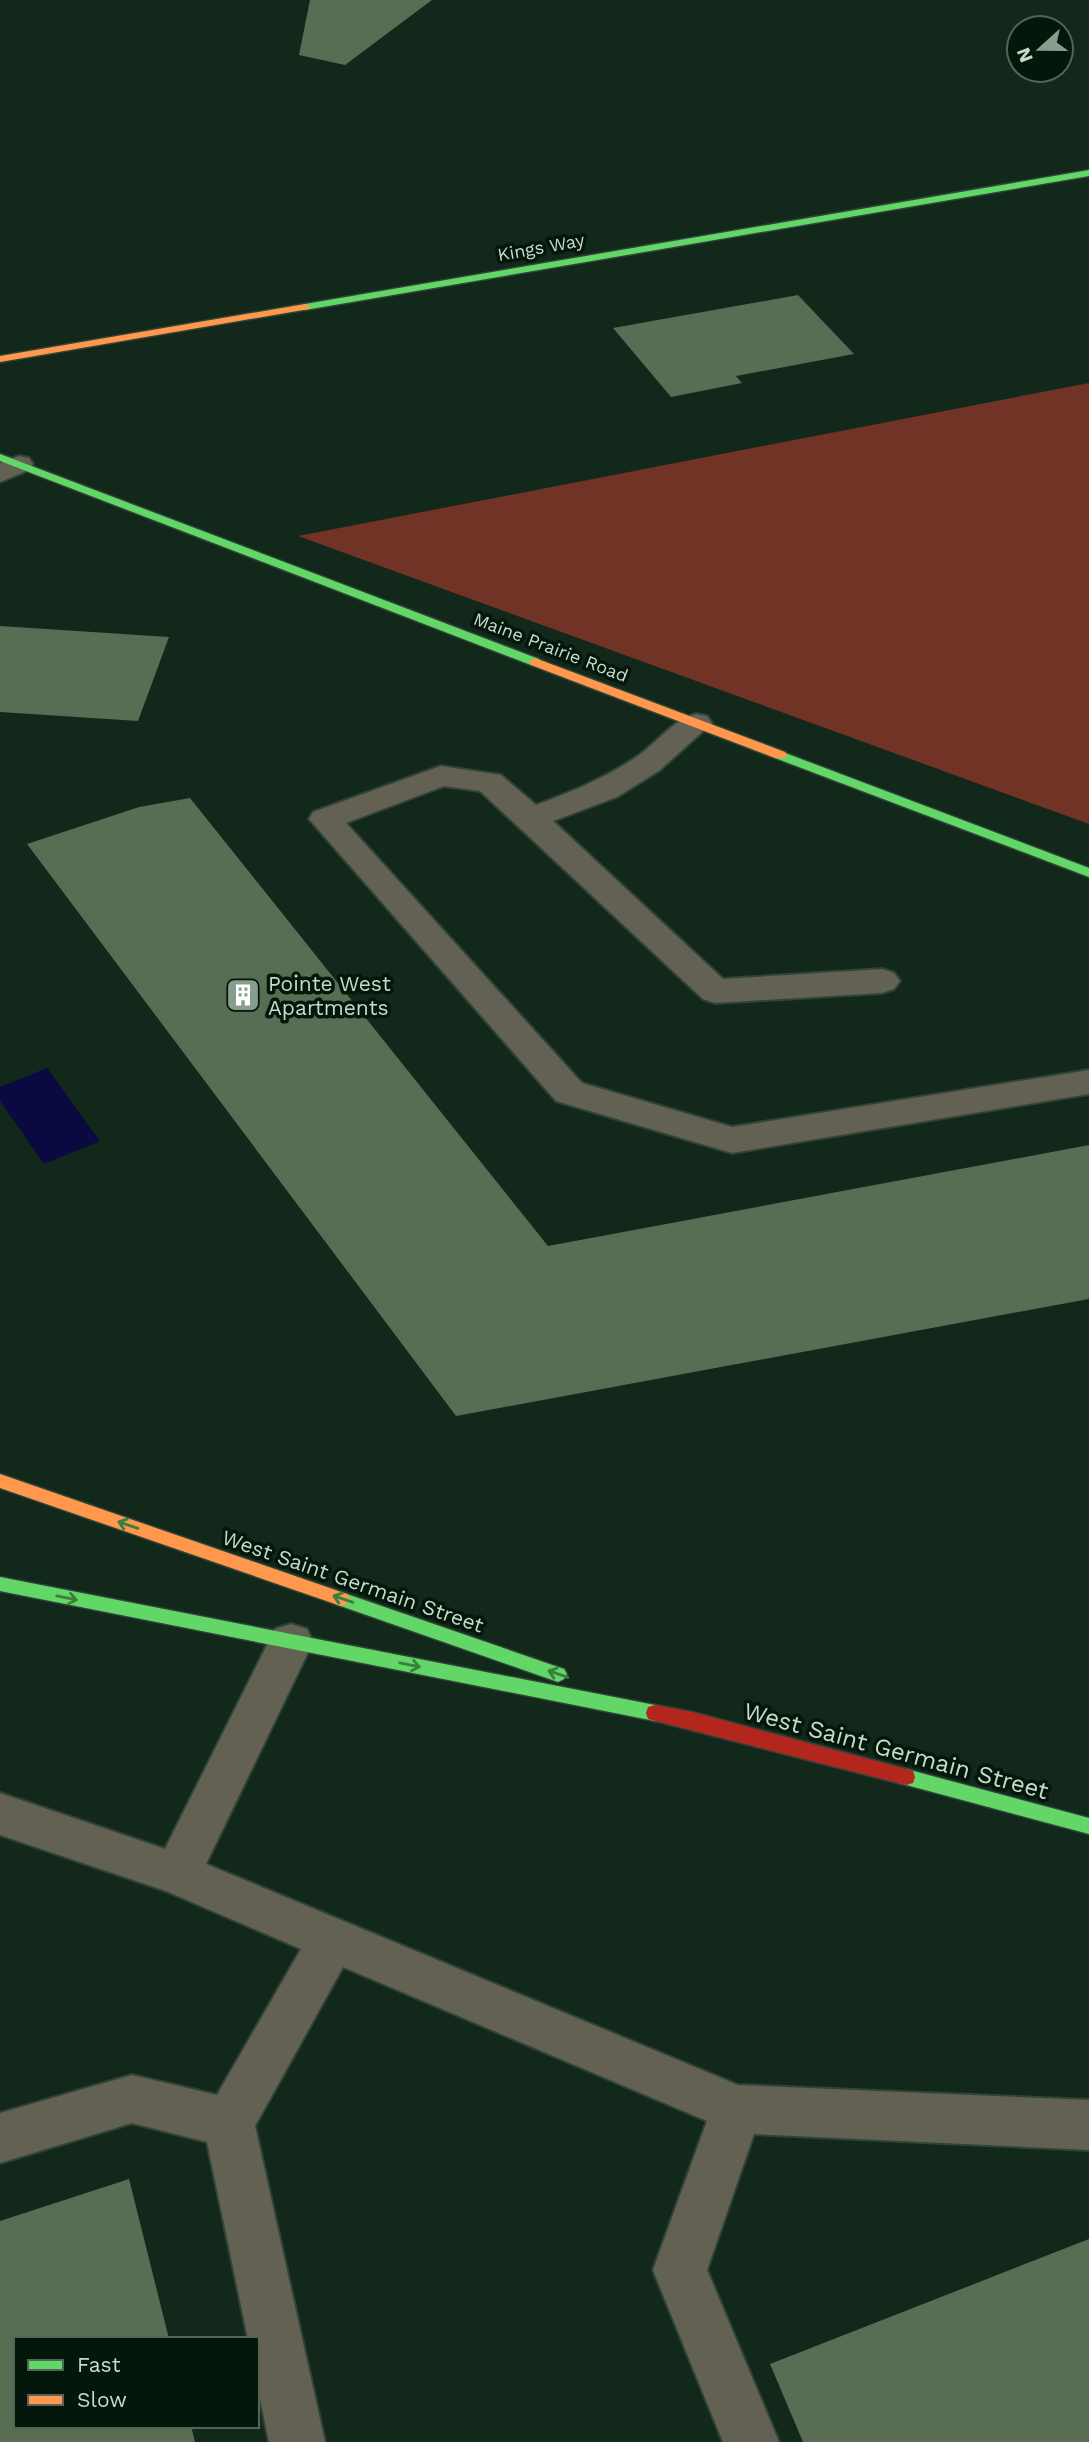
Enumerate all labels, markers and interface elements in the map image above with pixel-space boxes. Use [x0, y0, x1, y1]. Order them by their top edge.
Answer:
north arrow [1005, 14, 1075, 84]
text: N [1011, 44, 1038, 66]
street label: Kings Way [496, 229, 587, 265]
street label: Maine Prairie Road [471, 608, 631, 686]
place label: Pointe West Apartments [268, 971, 391, 1020]
building icon: Pointe West Apartments [224, 976, 262, 1014]
one-way arrow [118, 1518, 140, 1530]
street label: West Saint Germain Street [219, 1524, 487, 1638]
one-way arrow [55, 1591, 78, 1605]
one-way arrow [333, 1592, 355, 1604]
one-way arrow [398, 1659, 421, 1672]
one-way arrow [548, 1667, 570, 1679]
street label: West Saint Germain Street [741, 1697, 1051, 1805]
legend [14, 2337, 259, 2428]
text: Fast [77, 2352, 121, 2377]
text: Slow [77, 2387, 127, 2412]

